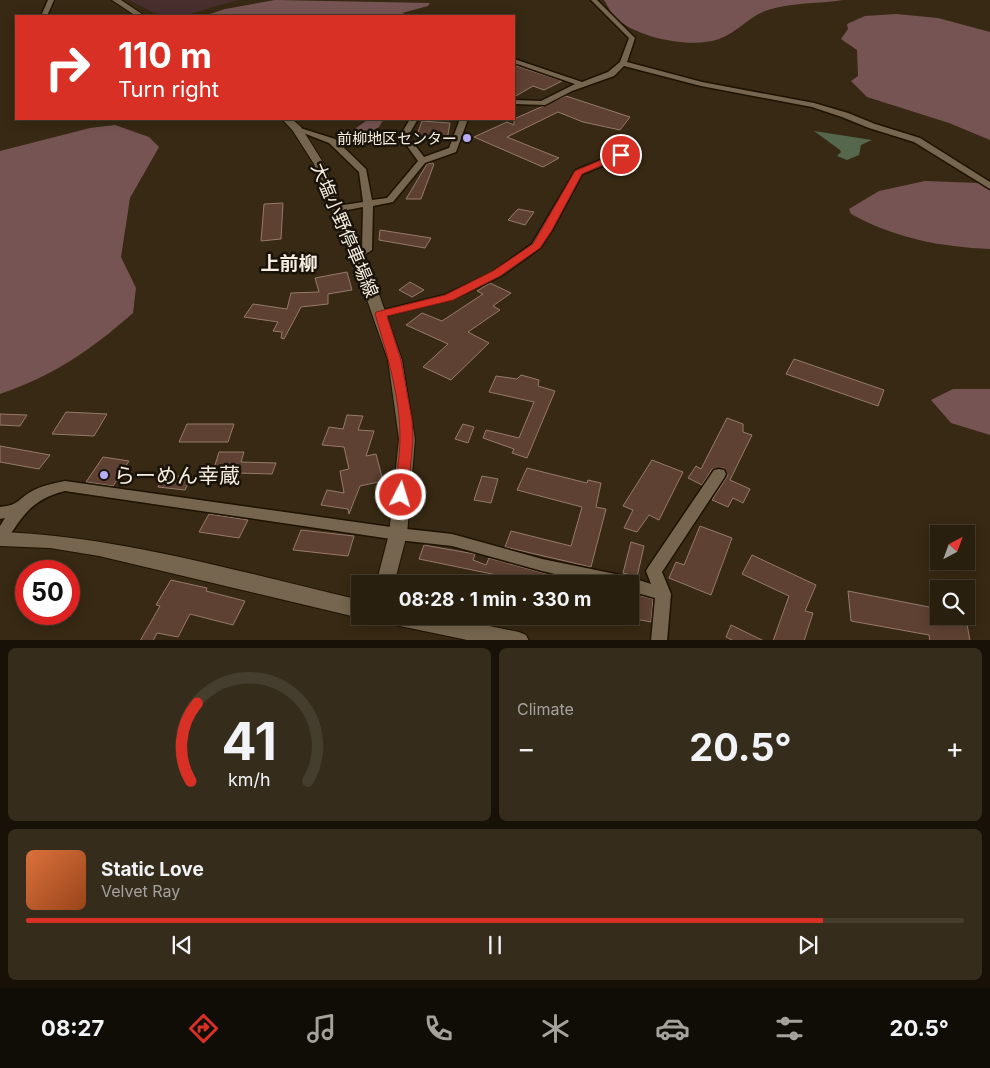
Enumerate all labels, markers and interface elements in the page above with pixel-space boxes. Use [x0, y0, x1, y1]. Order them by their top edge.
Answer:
text: 110 m [118, 34, 212, 76]
icon: right [35, 35, 100, 100]
text: Turn right [118, 76, 219, 102]
place label: 前柳地区センター [337, 129, 457, 148]
marker: 前柳地区センター [461, 132, 473, 144]
pin [600, 134, 642, 176]
icon: arrive [607, 141, 635, 169]
street label: 大塩小野停車場線 [307, 160, 383, 300]
district label: 上前柳 [260, 252, 318, 275]
place label: らーめん幸蔵 [114, 463, 240, 488]
position arrow [374, 468, 426, 520]
marker: らーめん幸蔵 [98, 469, 110, 481]
north arrow [930, 525, 975, 570]
map controls [930, 525, 975, 625]
speed limit sign: 50 [15, 560, 80, 625]
button: search [930, 580, 975, 625]
text: 08:28 · 1 min · 330 m [399, 588, 591, 611]
text: Climate [517, 699, 574, 719]
text: 41 [222, 710, 277, 773]
text: 20.5° [689, 724, 792, 770]
text: − [517, 731, 536, 765]
text: + [945, 731, 964, 765]
text: km/h [228, 769, 271, 790]
text: Static Love [101, 858, 204, 881]
text: Velvet Ray [101, 881, 180, 901]
icon: previous [168, 931, 196, 959]
icon: pause [481, 931, 509, 959]
icon: next [794, 931, 822, 959]
icon: directions [186, 1011, 221, 1046]
icon: music [304, 1011, 339, 1046]
icon: phone [421, 1011, 456, 1046]
icon: climate [538, 1011, 573, 1046]
icon: car [655, 1011, 690, 1046]
icon: filters [772, 1011, 807, 1046]
text: 08:27 [41, 1015, 104, 1041]
text: 20.5° [890, 1015, 949, 1041]

